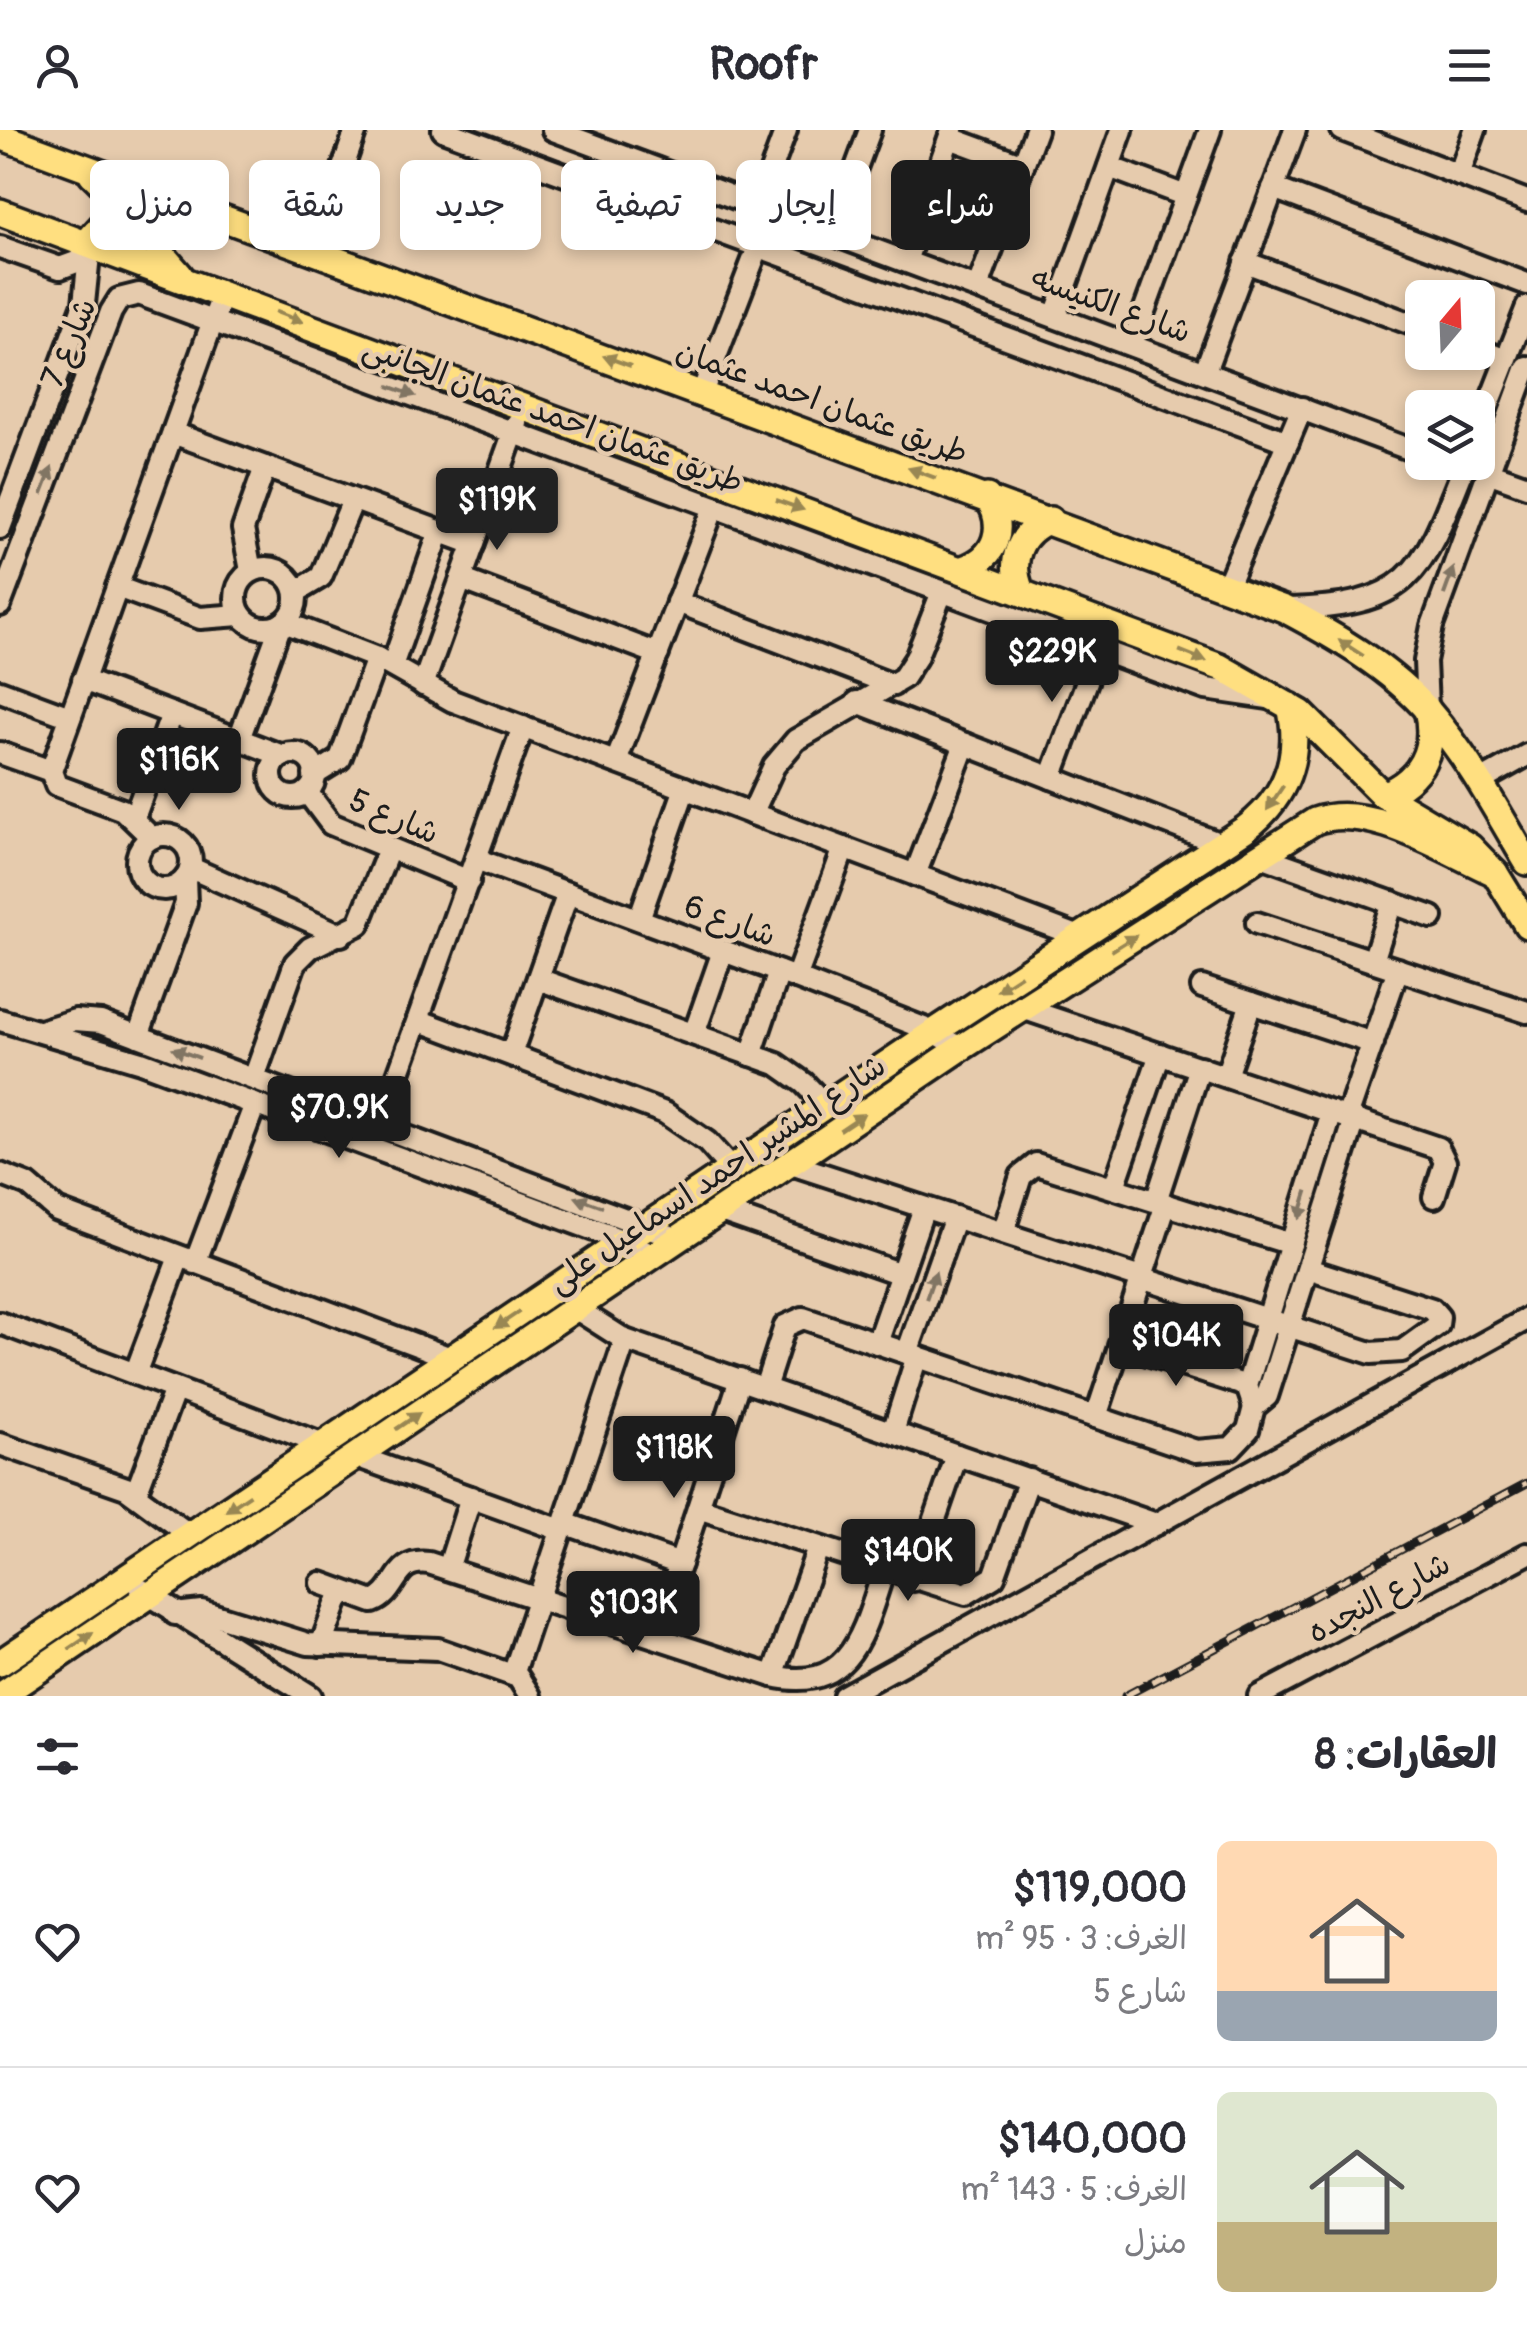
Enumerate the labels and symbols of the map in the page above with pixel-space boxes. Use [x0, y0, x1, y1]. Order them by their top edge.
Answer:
street label: شارع الكنيسه [1025, 258, 1196, 354]
north arrow [1405, 280, 1495, 370]
street label: شارع 7 [32, 292, 107, 394]
one-way arrow [274, 310, 304, 326]
street label: طريق عثمان احمد عثمان الجانبى [357, 327, 749, 503]
street label: طريق عثمان احمد عثمان [671, 331, 973, 473]
one-way arrow [601, 353, 631, 368]
one-way arrow [387, 384, 417, 399]
one-way arrow [906, 465, 936, 480]
one-way arrow [40, 466, 55, 496]
pin: $119K [427, 468, 567, 553]
one-way arrow [775, 498, 805, 513]
one-way arrow [1442, 565, 1457, 595]
pin: $229K [982, 620, 1122, 705]
one-way arrow [1338, 640, 1365, 658]
one-way arrow [1178, 648, 1208, 664]
pin: $116K [109, 728, 249, 813]
street label: شارع 5 [342, 780, 445, 856]
one-way arrow [1266, 785, 1284, 812]
street label: شارع 6 [678, 886, 781, 958]
one-way arrow [1110, 935, 1137, 953]
one-way arrow [995, 973, 1023, 992]
one-way arrow [170, 1045, 200, 1060]
street label: شارع المشير احمد اسماعيل على [540, 1046, 895, 1304]
pin: $70.9K [258, 1076, 420, 1161]
one-way arrow [839, 1113, 866, 1132]
one-way arrow [1295, 1190, 1310, 1220]
one-way arrow [574, 1194, 604, 1209]
one-way arrow [925, 1270, 940, 1300]
pin: $104K [1106, 1304, 1246, 1389]
one-way arrow [493, 1311, 520, 1329]
one-way arrow [395, 1412, 422, 1430]
pin: $118K [604, 1416, 744, 1501]
one-way arrow [225, 1493, 252, 1512]
pin: $140K [838, 1519, 978, 1604]
street label: شارع النجده [1301, 1544, 1458, 1654]
pin: $103K [563, 1571, 703, 1656]
one-way arrow [67, 1632, 94, 1651]

